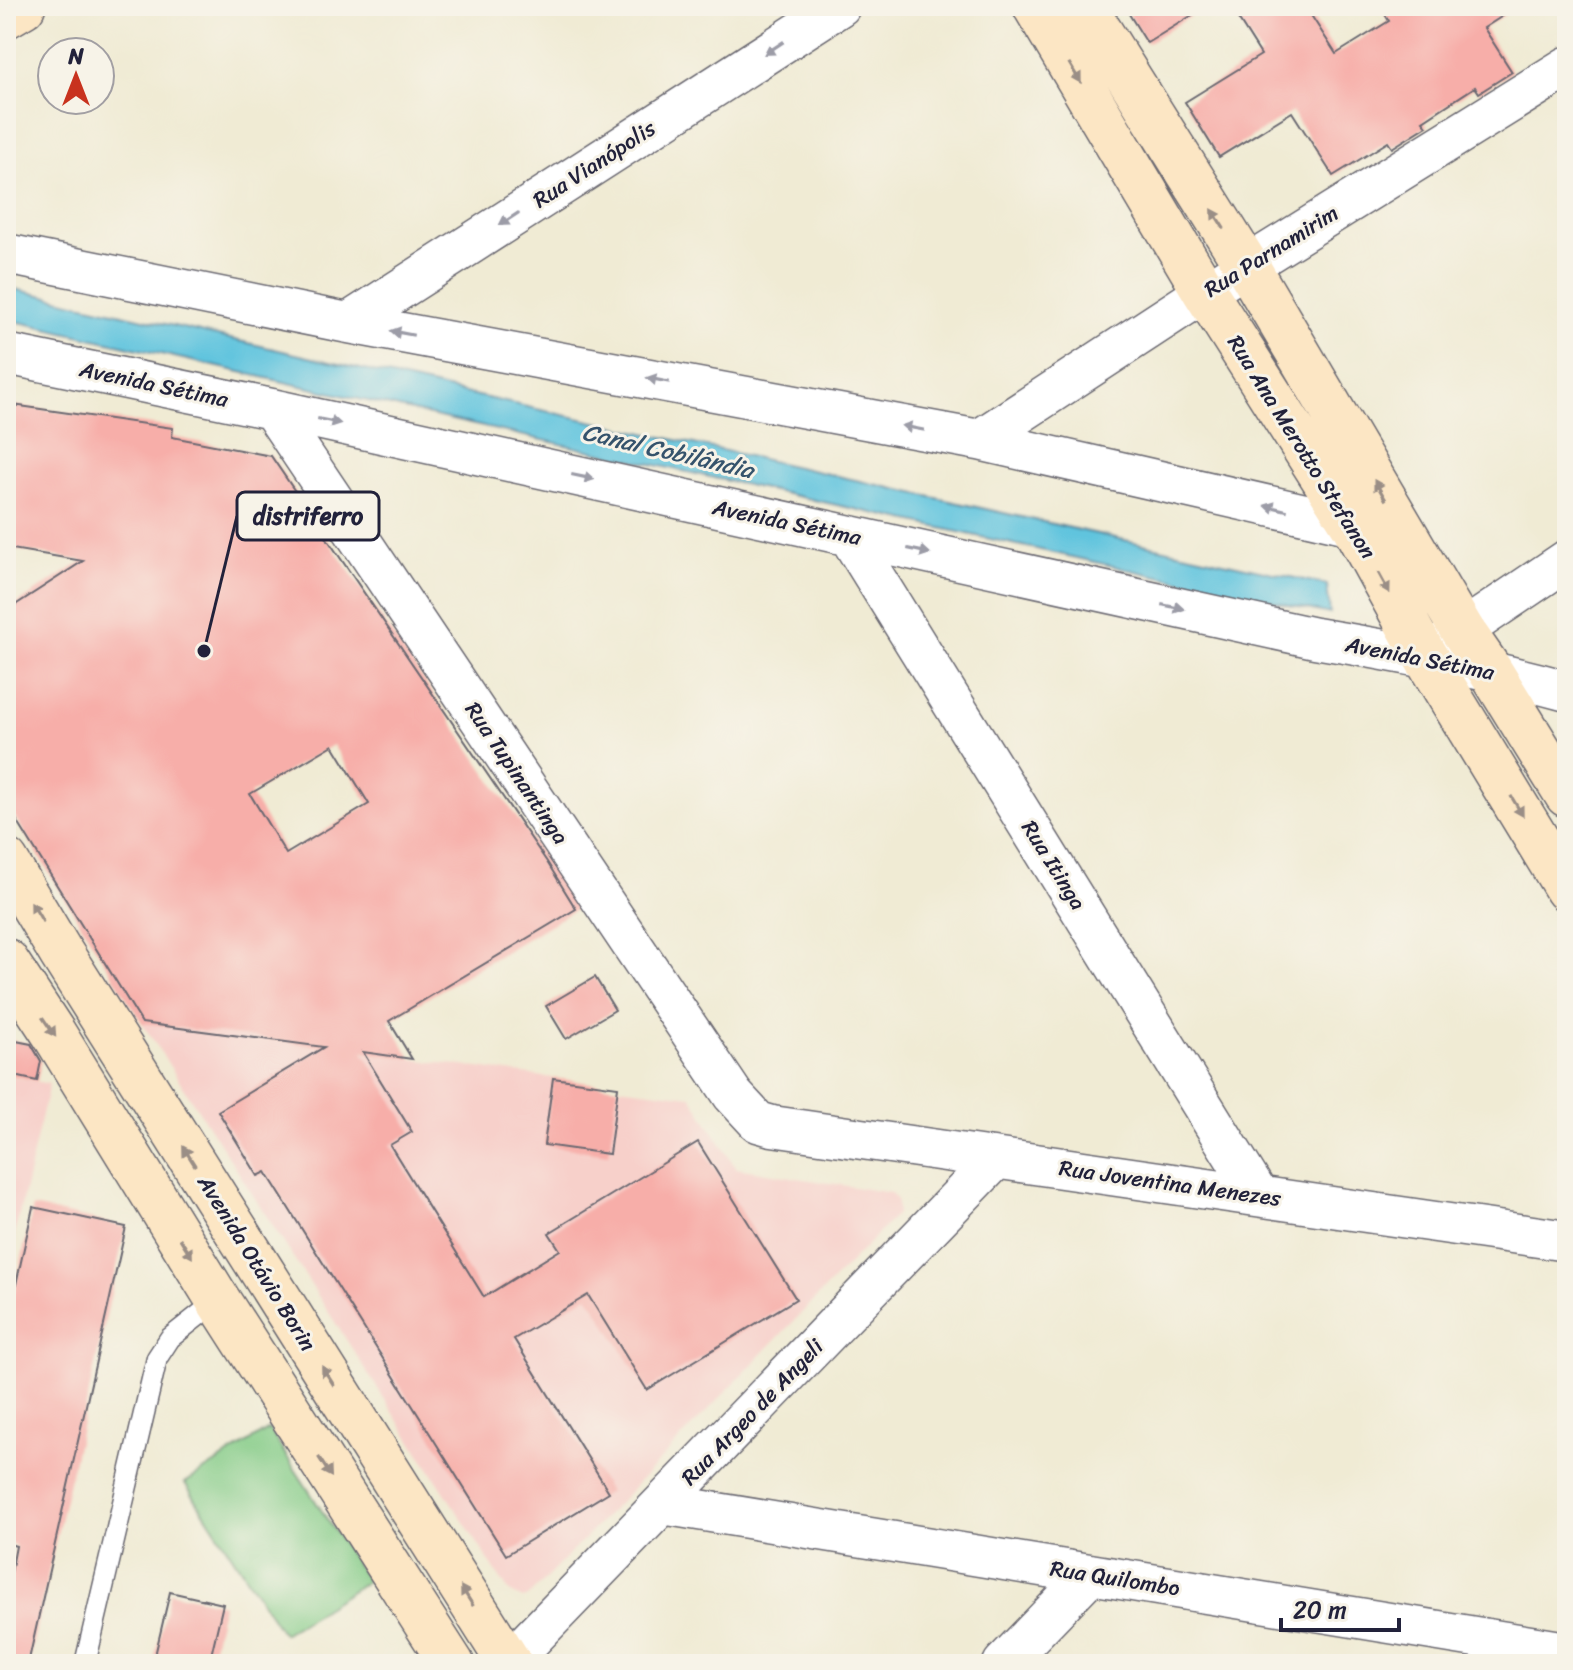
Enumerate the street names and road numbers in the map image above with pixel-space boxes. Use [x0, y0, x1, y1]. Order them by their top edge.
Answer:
street label: Rua Vianópolis [525, 109, 664, 219]
street label: Rua Parnamirim [1196, 194, 1346, 308]
street label: Rua Ana Merotto Stefanon [1217, 327, 1387, 567]
street label: Avenida Sétima [75, 349, 233, 419]
street label: Avenida Sétima [708, 487, 866, 557]
street label: Avenida Sétima [1341, 624, 1499, 692]
street label: Rua Tupinantinga [455, 693, 579, 853]
street label: Rua Itinga [1011, 812, 1097, 918]
street label: Rua Joventina Menezes [1057, 1148, 1284, 1218]
street label: Avenida Otávio Borin [186, 1166, 327, 1359]
street label: Rua Argeo de Angeli [671, 1328, 834, 1495]
street label: Rua Quilombo [1047, 1548, 1183, 1608]

